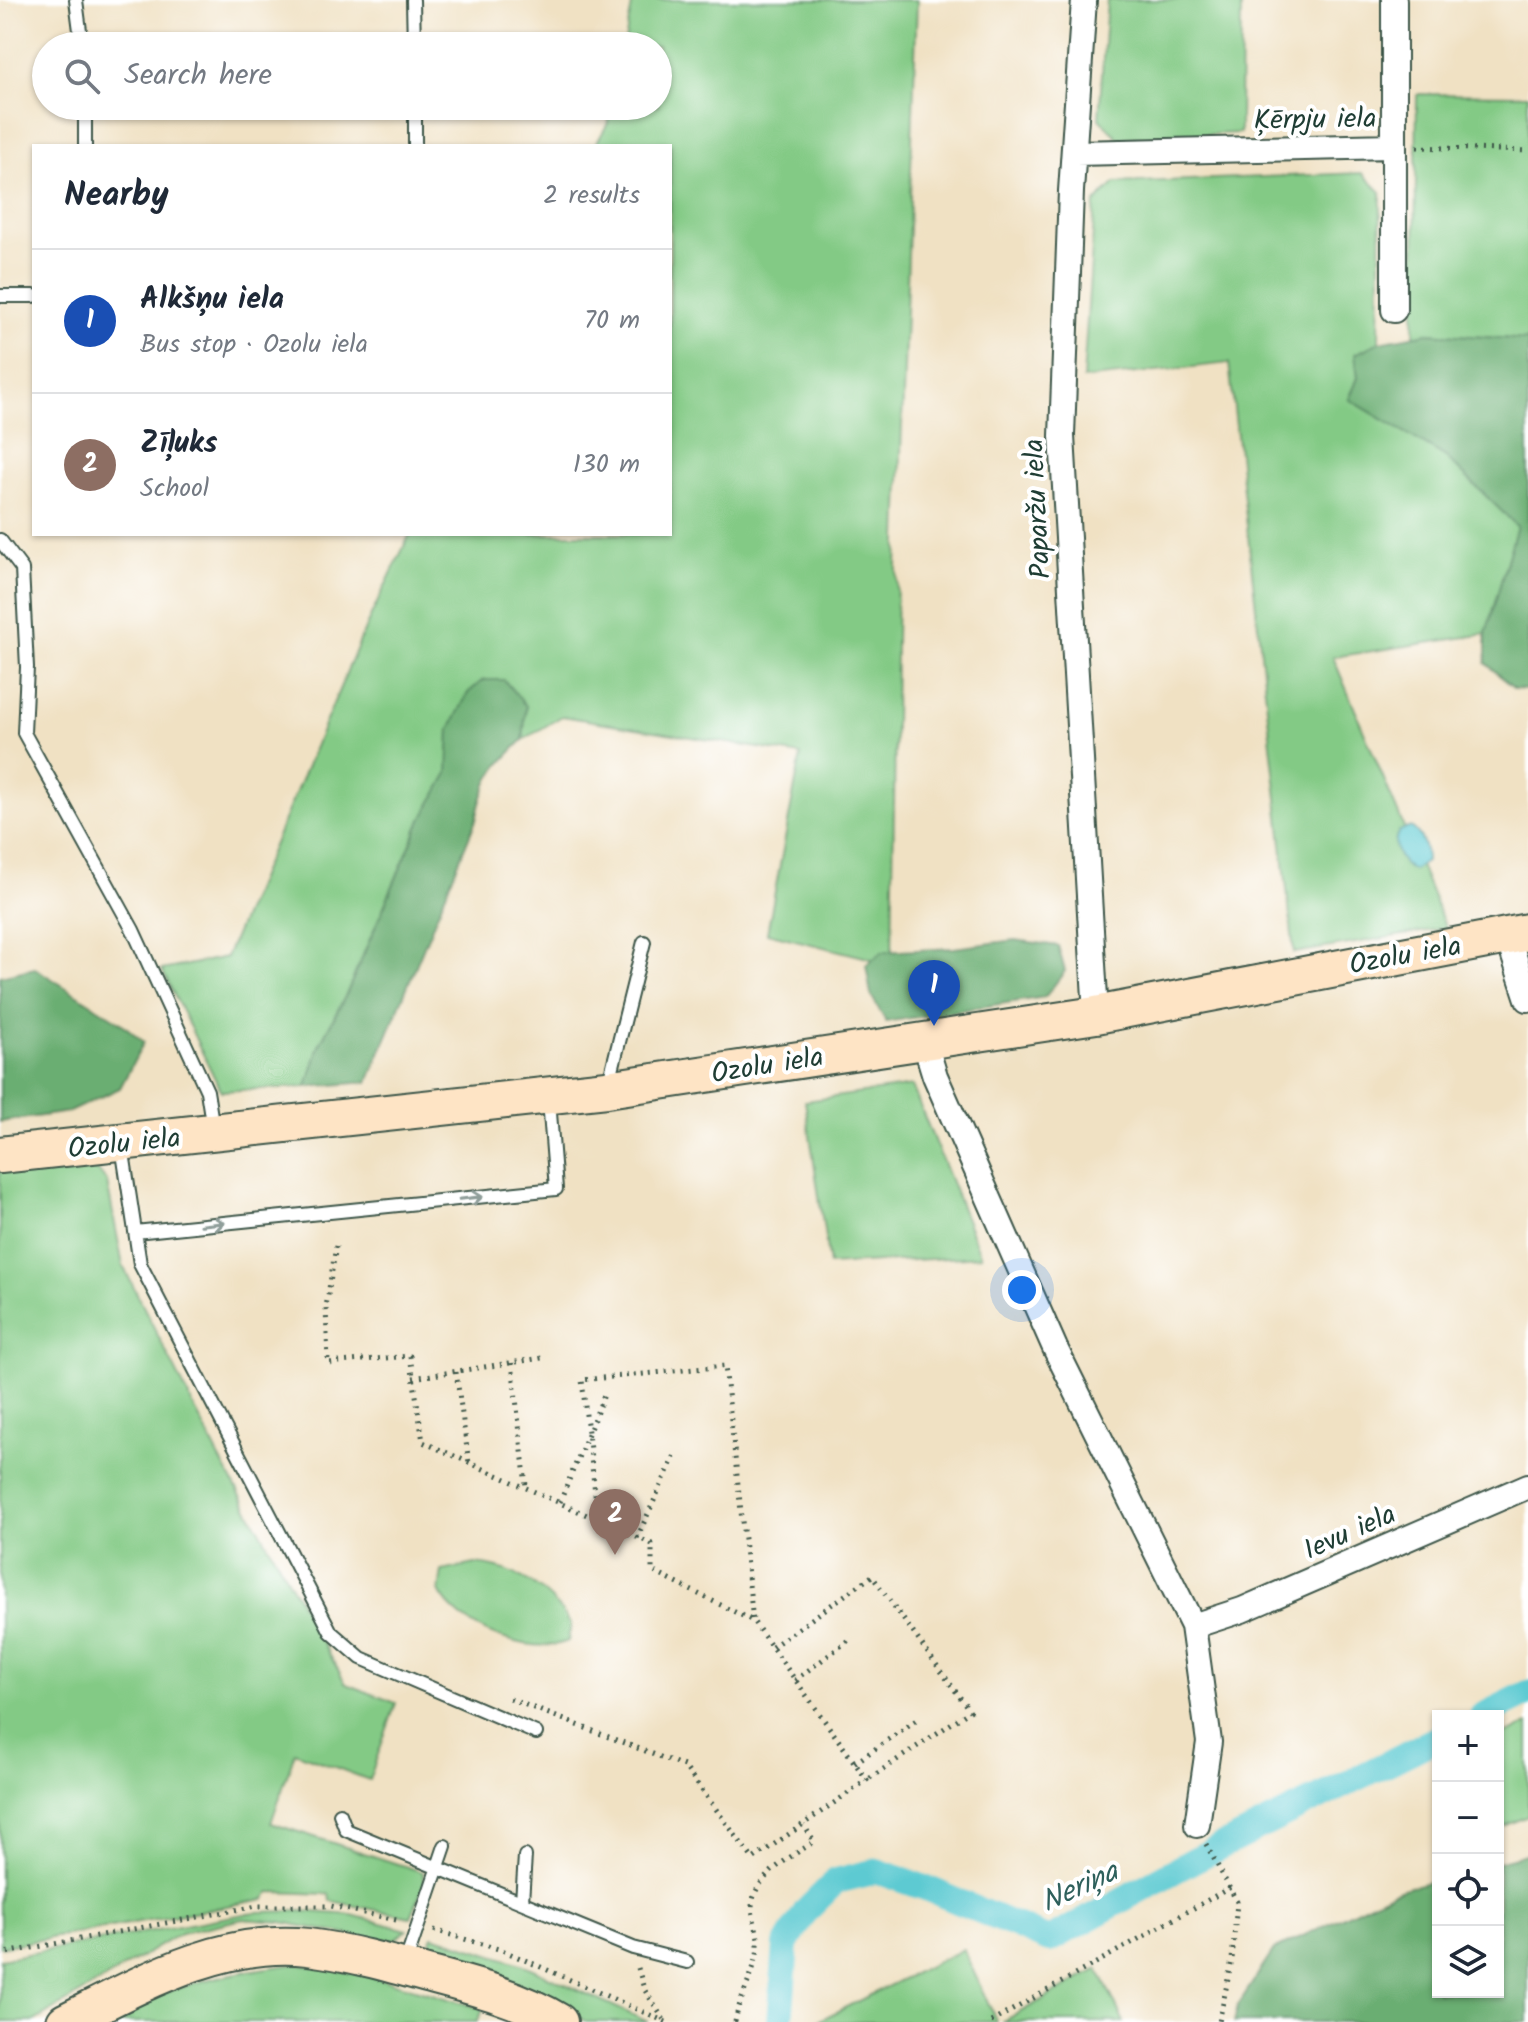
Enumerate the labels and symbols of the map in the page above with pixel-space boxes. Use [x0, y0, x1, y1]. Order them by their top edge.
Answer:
street label: Ķērpju iela [1253, 97, 1377, 144]
street label: Paparžu iela [1012, 438, 1065, 580]
street label: Ozolu iela [1346, 924, 1465, 988]
pin: 1 [908, 960, 960, 1026]
street label: Ozolu iela [708, 1035, 827, 1098]
street label: Ozolu iela [66, 1116, 183, 1173]
one-way arrow [457, 1190, 484, 1205]
one-way arrow [199, 1216, 225, 1231]
your location [1002, 1270, 1042, 1310]
pin: 2 [589, 1489, 641, 1555]
street label: Ievu iela [1297, 1493, 1404, 1574]
water label: Neriņa [1033, 1848, 1128, 1927]

